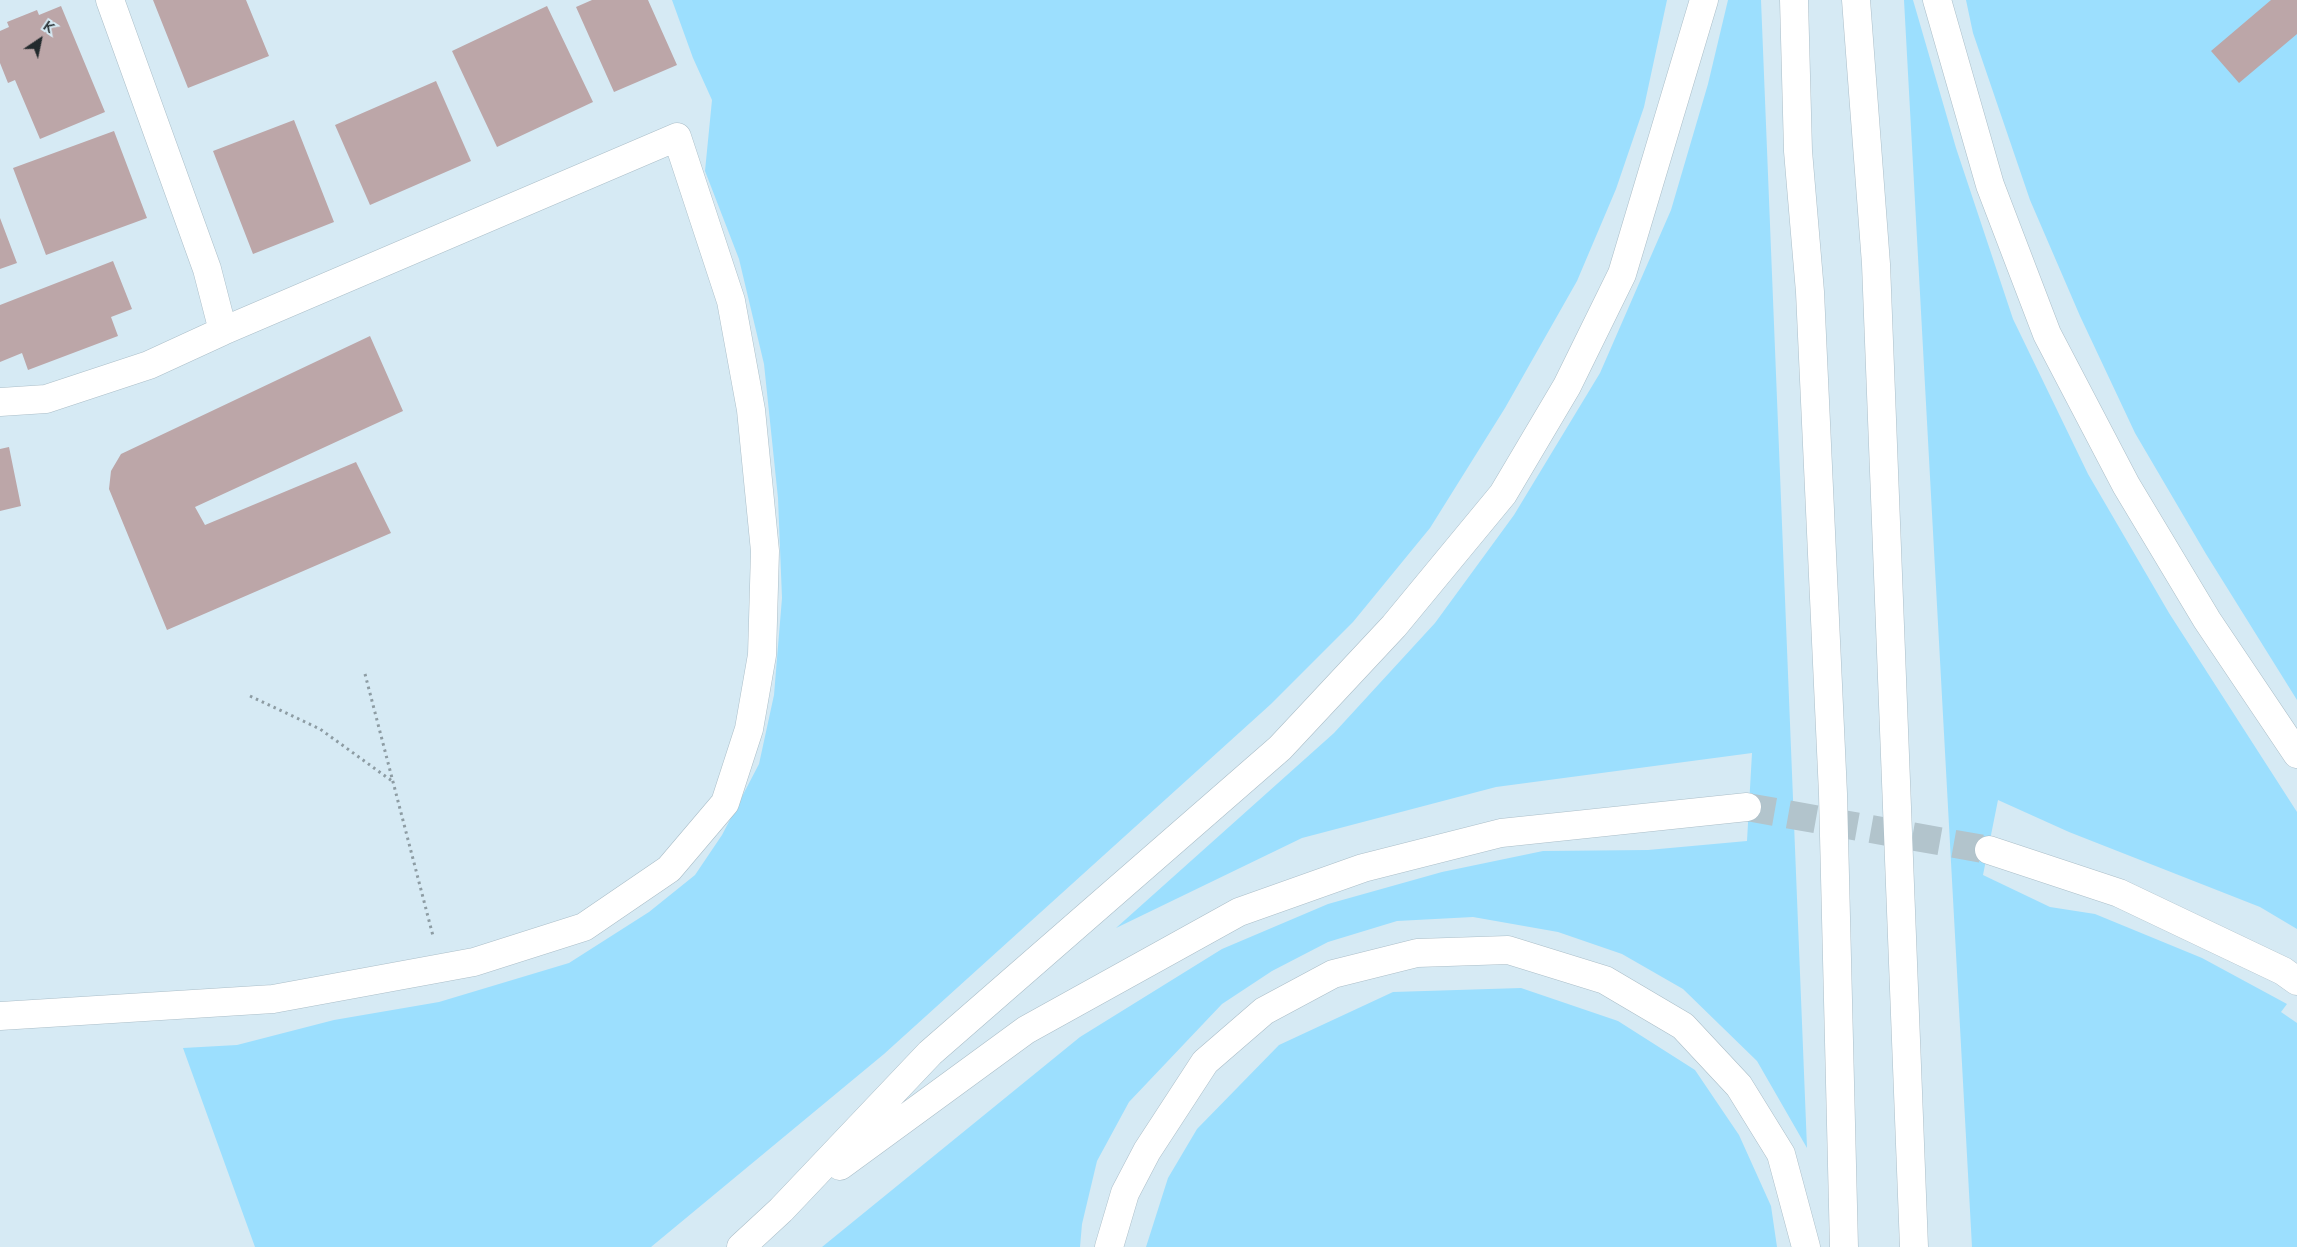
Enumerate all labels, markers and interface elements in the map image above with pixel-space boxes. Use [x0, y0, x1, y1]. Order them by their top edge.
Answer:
north arrow [15, 15, 65, 65]
text: K [39, 17, 58, 38]

